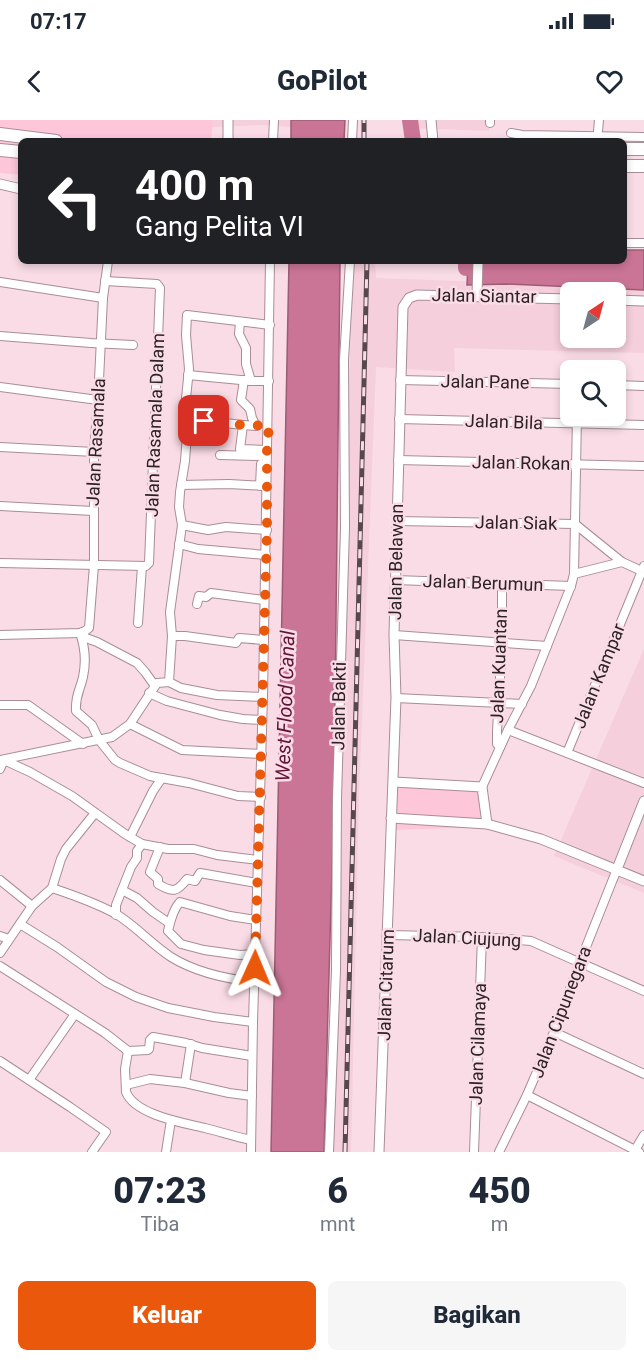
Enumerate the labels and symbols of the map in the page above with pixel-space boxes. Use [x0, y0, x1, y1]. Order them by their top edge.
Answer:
north arrow [560, 282, 626, 348]
street label: Jalan Siantar [431, 284, 537, 307]
street label: Jalan Rasamala Dalam [141, 333, 168, 517]
street label: Jalan Pane [440, 370, 530, 393]
street label: Jalan Rasamala [82, 378, 109, 506]
pin [178, 395, 229, 446]
street label: Jalan Bila [465, 410, 543, 433]
street label: Jalan Rokan [472, 451, 570, 474]
street label: Jalan Belawan [384, 504, 407, 620]
street label: Jalan Siak [475, 511, 558, 534]
street label: Jalan Berumun [422, 570, 544, 595]
street label: Jalan Kuantan [486, 608, 511, 724]
street label: Jalan Kampar [568, 620, 629, 731]
water label: West Flood Canal [270, 630, 300, 782]
street label: Jalan Bakti [327, 661, 350, 751]
street label: Jalan Ciujung [412, 924, 522, 951]
street label: Jalan Citarum [373, 929, 398, 1041]
position arrow [223, 936, 287, 1000]
street label: Jalan Cipunegara [526, 943, 595, 1081]
street label: Jalan Cilamaya [465, 983, 490, 1105]

